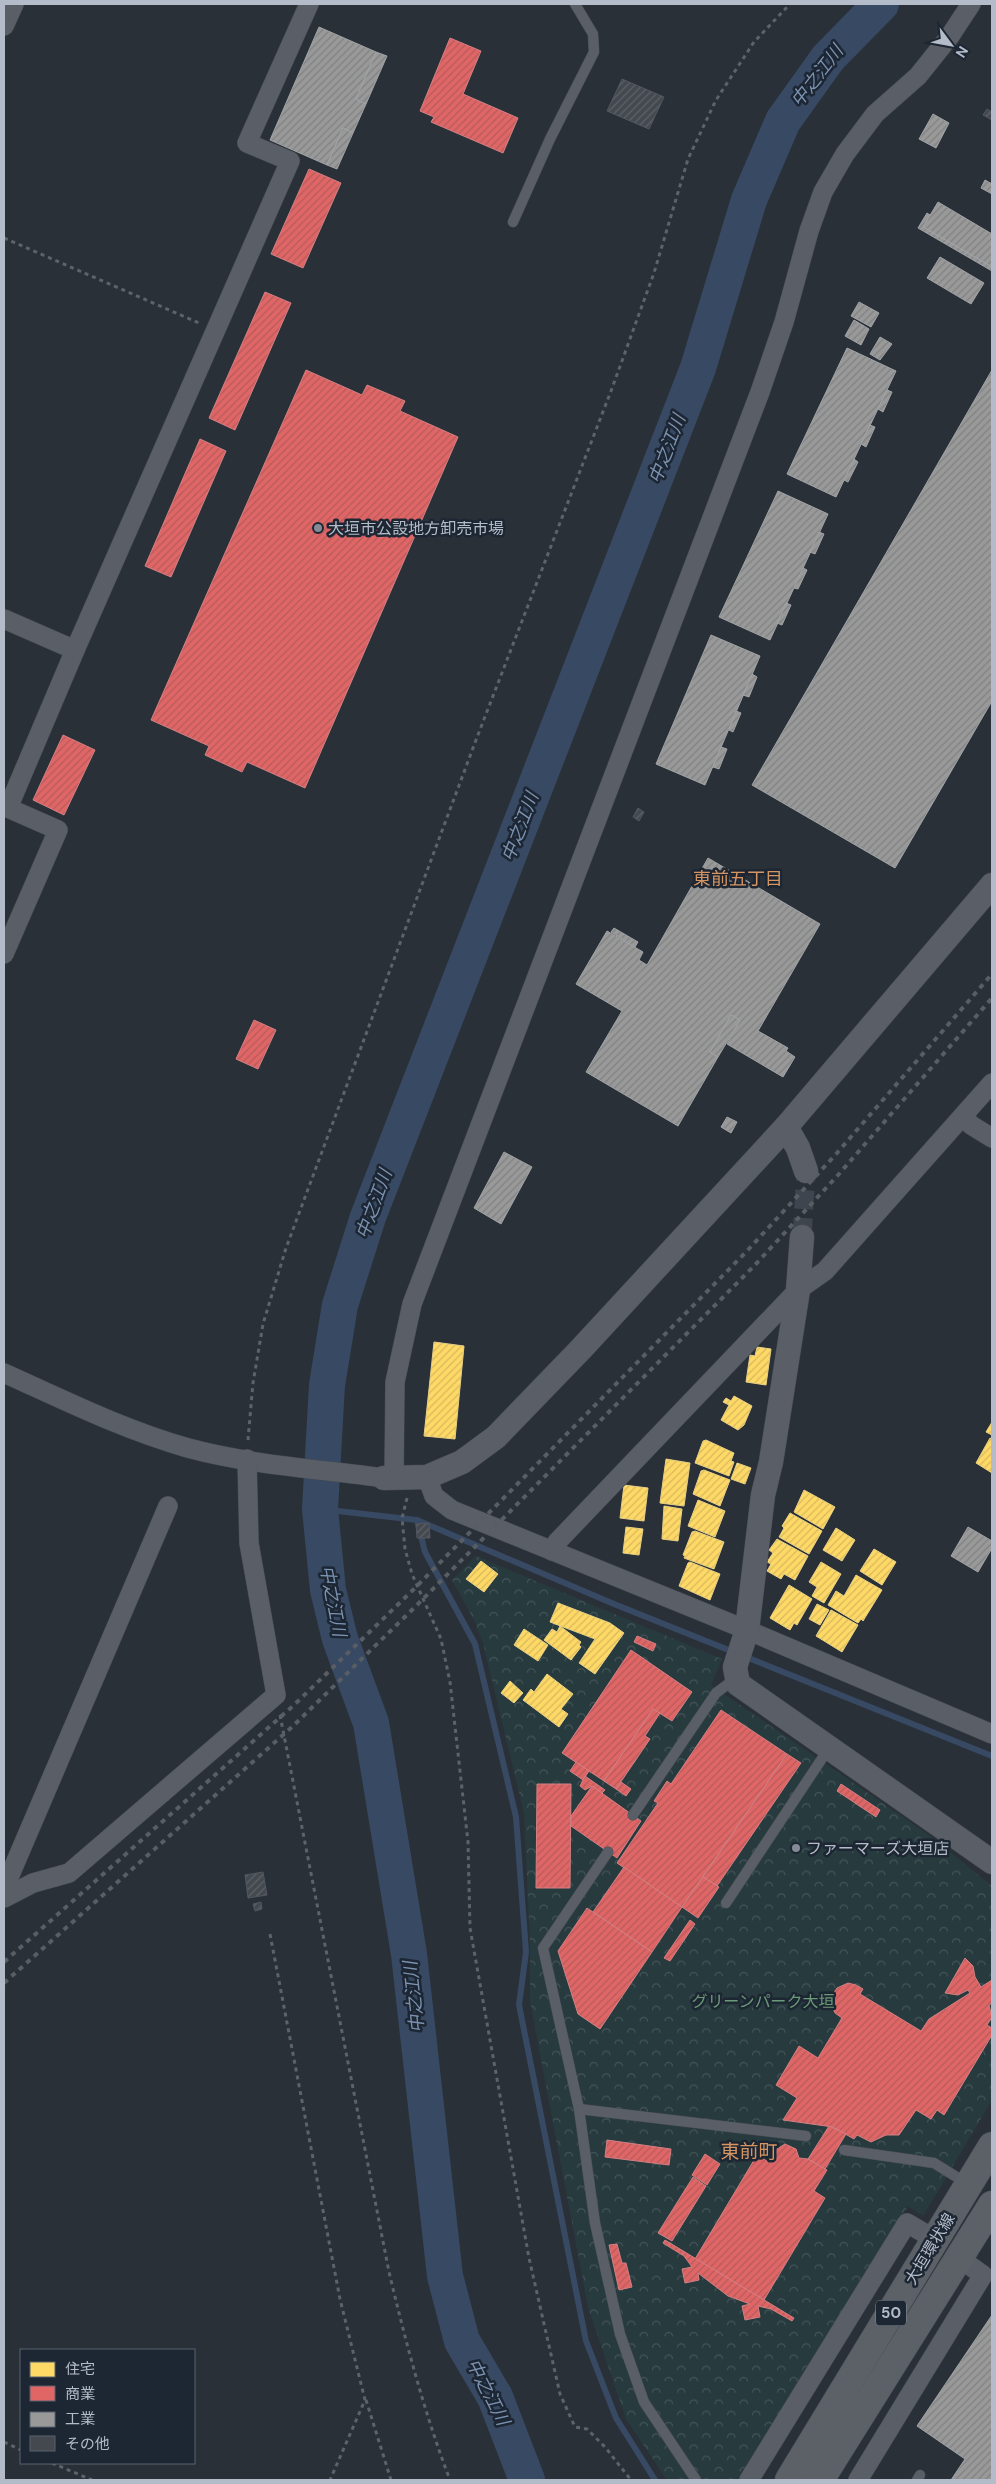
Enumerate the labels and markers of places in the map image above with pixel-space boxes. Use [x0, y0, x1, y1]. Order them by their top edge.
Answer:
place label: 大垣市公設地方卸売市場 [328, 518, 504, 539]
marker: 大垣市公設地方卸売市場 [312, 522, 324, 534]
place label: ファーマーズ大垣店 [806, 1838, 949, 1859]
marker: ファーマーズ大垣店 [790, 1842, 802, 1854]

